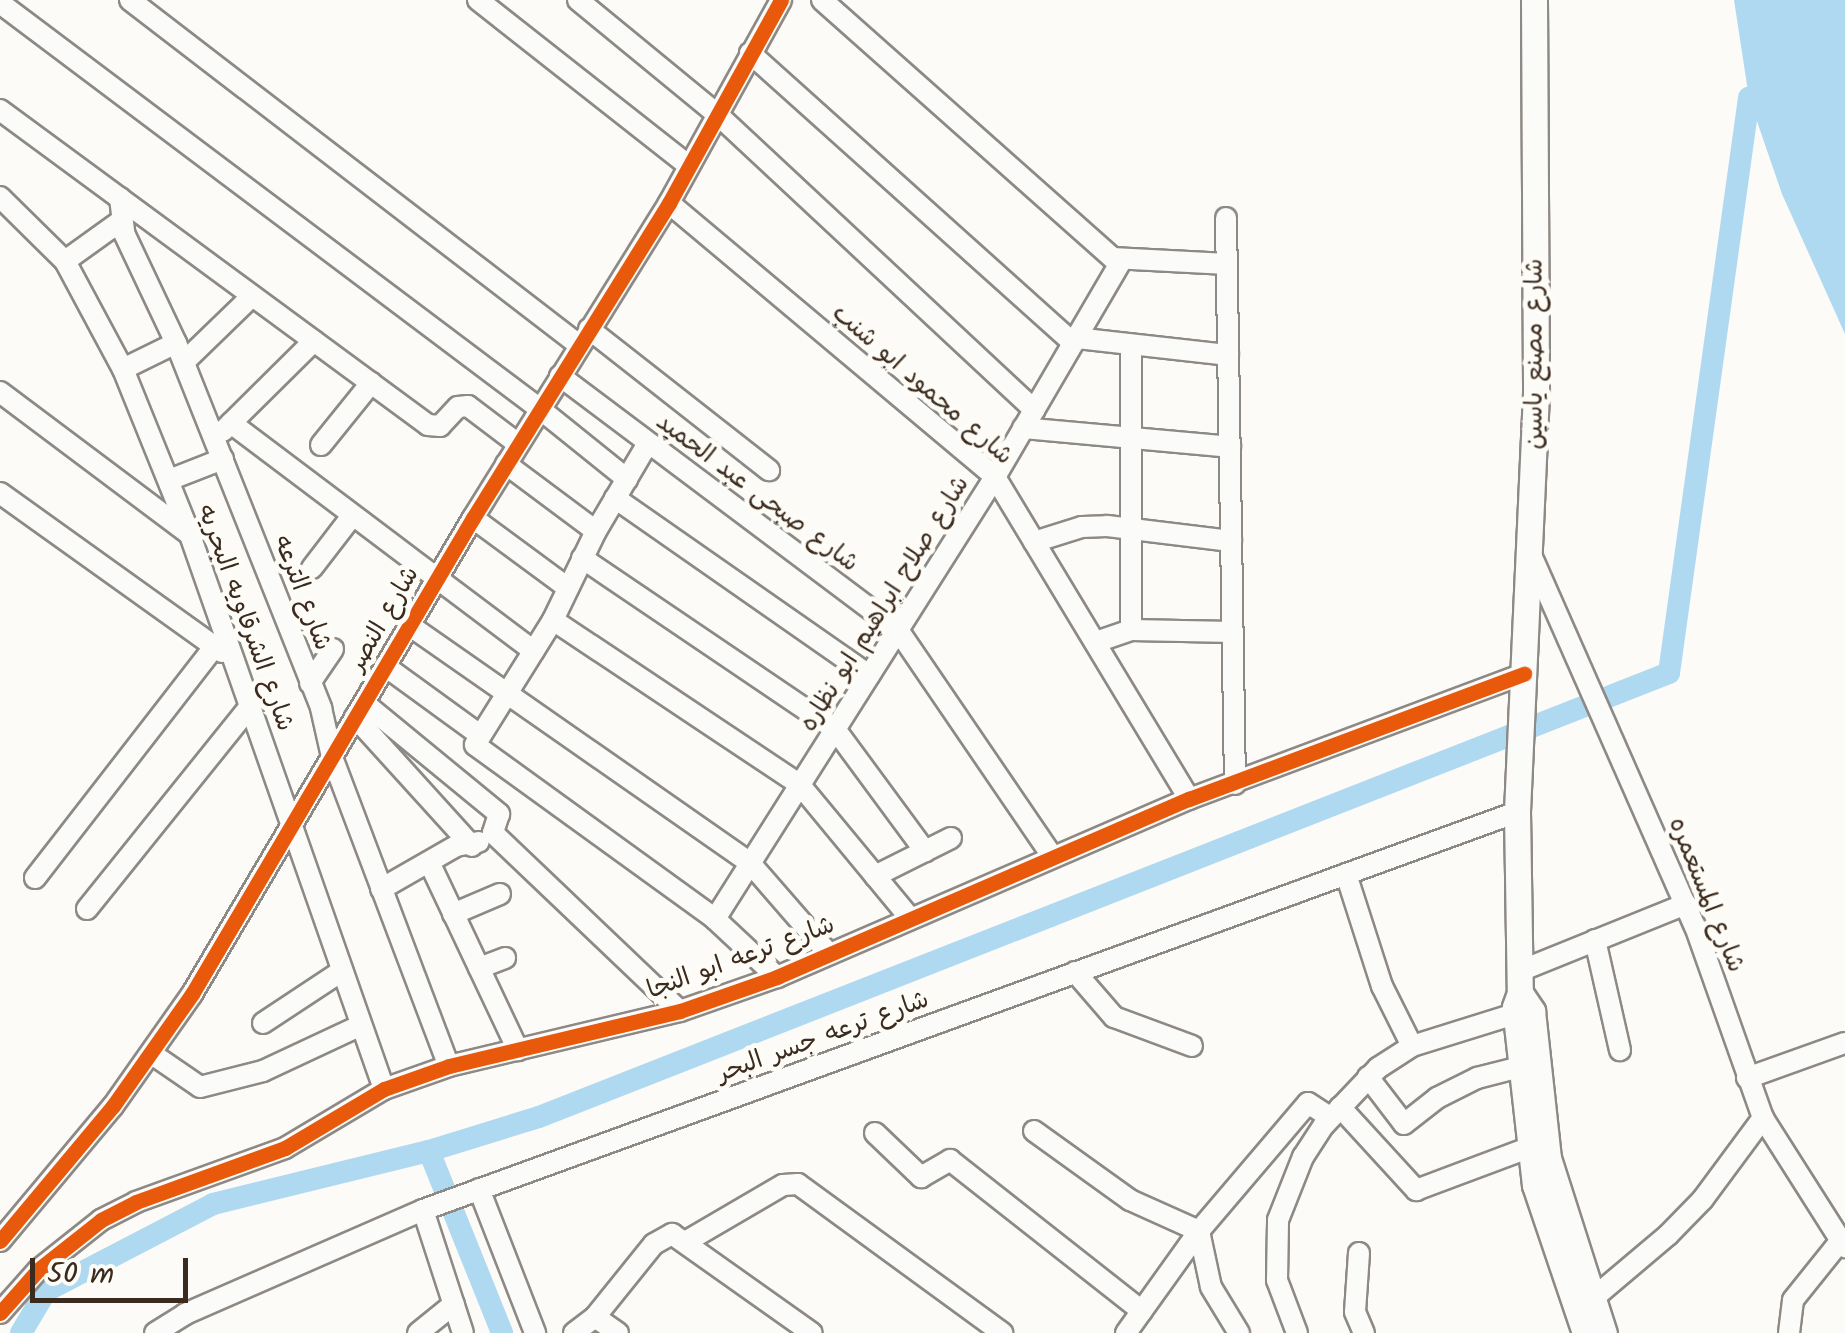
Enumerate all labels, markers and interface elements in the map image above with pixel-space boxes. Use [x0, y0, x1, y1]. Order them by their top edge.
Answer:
street label: شارع مصنع ياسين [1520, 258, 1550, 450]
street label: شارع محمود ابو شنب [826, 298, 1018, 472]
street label: شارع صبحى عبد الحميد [650, 407, 864, 579]
street label: شارع صلاح ابراهيم ابو نظاره [794, 471, 976, 737]
street label: شارع الشرقاويه البحريه [190, 501, 300, 735]
street label: شارع الترعه [266, 531, 338, 655]
street label: شارع النصر [342, 561, 426, 677]
street label: شارع المستعمره [1661, 813, 1751, 977]
street label: شارع ترعه ابو النجا [643, 910, 839, 1006]
street label: شارع ترعه جسر البحر [713, 985, 933, 1089]
scale bar [35, 1238, 192, 1300]
text: 50 m [47, 1251, 114, 1299]

